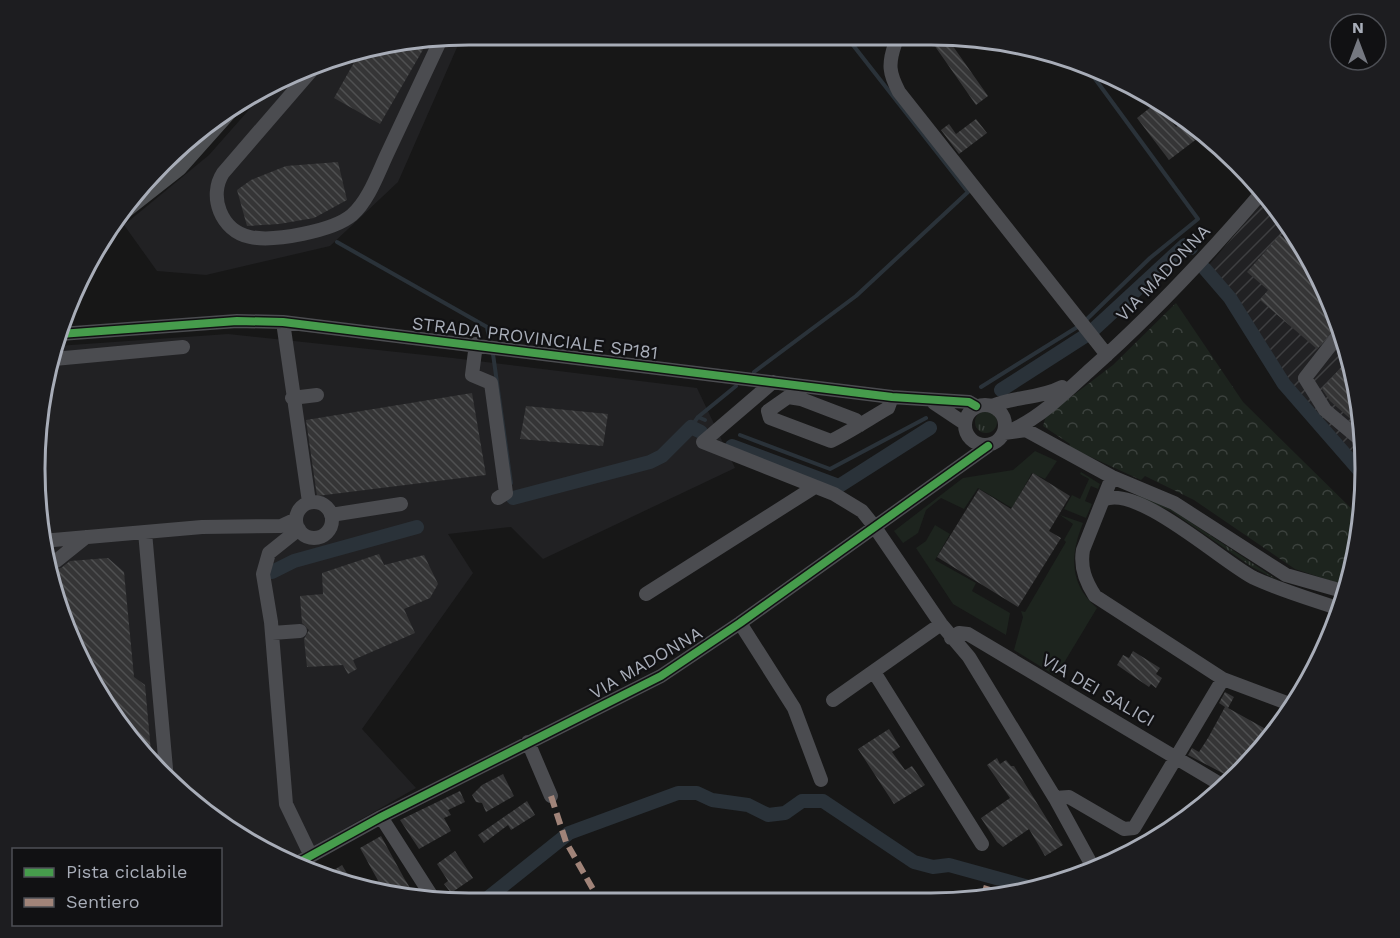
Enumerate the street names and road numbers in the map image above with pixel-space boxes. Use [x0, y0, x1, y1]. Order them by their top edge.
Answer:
street label: VIA MADONNA [1111, 220, 1214, 325]
street label: STRADA PROVINCIALE SP181 [411, 312, 659, 363]
street label: VIA MADONNA [586, 622, 706, 703]
street label: VIA DEI SALICI [1038, 649, 1159, 730]

